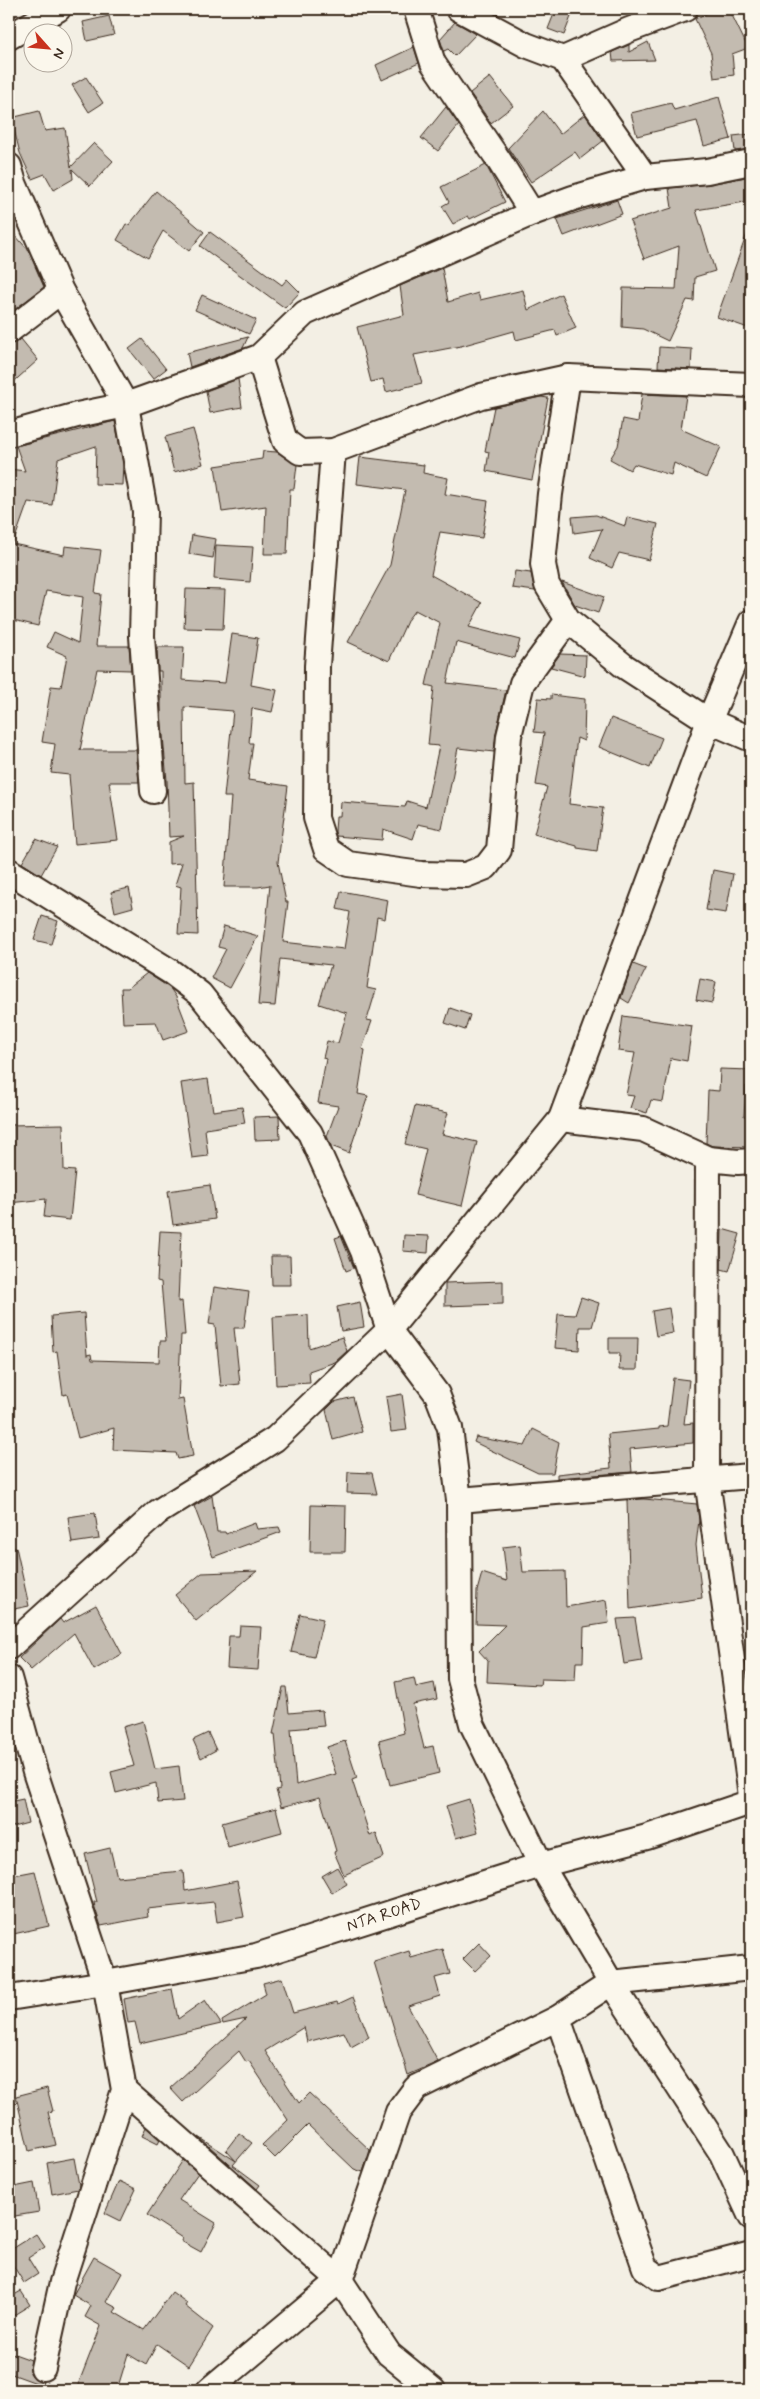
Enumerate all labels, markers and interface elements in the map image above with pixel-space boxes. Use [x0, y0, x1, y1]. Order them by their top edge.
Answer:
north arrow [22, 22, 72, 72]
text: N [49, 45, 69, 62]
street label: NTA ROAD [344, 1893, 424, 1937]

